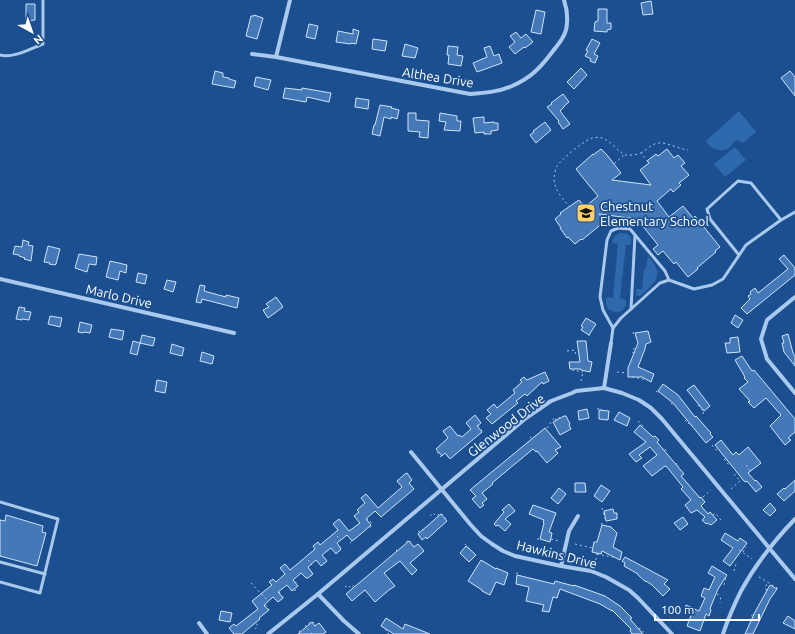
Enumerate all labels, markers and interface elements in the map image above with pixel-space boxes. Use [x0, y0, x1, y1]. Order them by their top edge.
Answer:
north arrow [12, 12, 52, 52]
text: N [31, 32, 45, 47]
street label: Althea Drive [401, 64, 475, 90]
place label: Chestnut Elementary School [600, 199, 709, 228]
school or university icon: Chestnut Elementary School [575, 202, 597, 224]
street label: Marlo Drive [84, 282, 154, 310]
street label: Glenwood Drive [465, 391, 547, 459]
street label: Hawkins Drive [515, 537, 599, 571]
scale bar [655, 596, 759, 622]
text: 100 m [661, 603, 694, 616]

